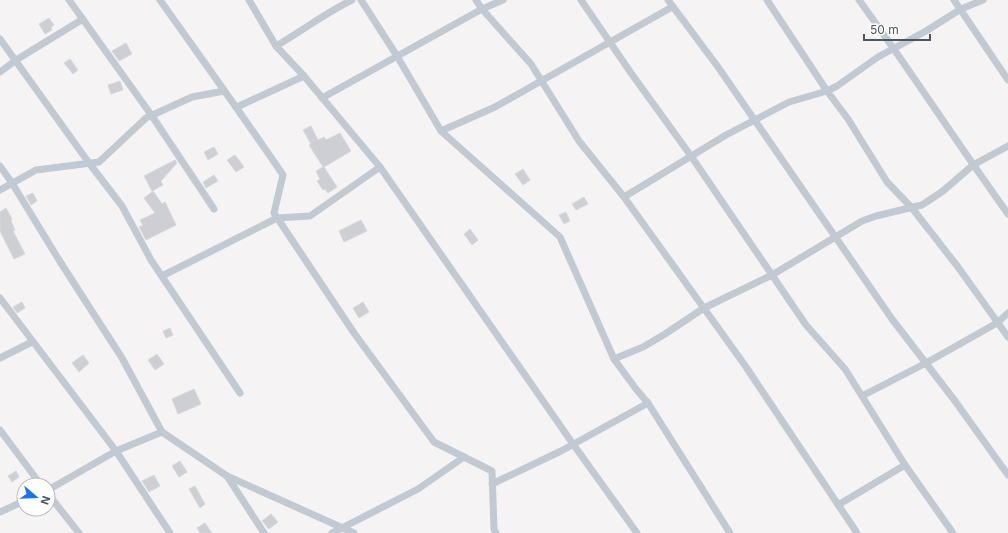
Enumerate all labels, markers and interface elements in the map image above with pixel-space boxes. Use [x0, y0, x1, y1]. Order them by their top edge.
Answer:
scale bar [864, 16, 930, 42]
text: 50 m [870, 22, 899, 37]
north arrow [16, 477, 56, 517]
text: N [37, 494, 53, 507]

